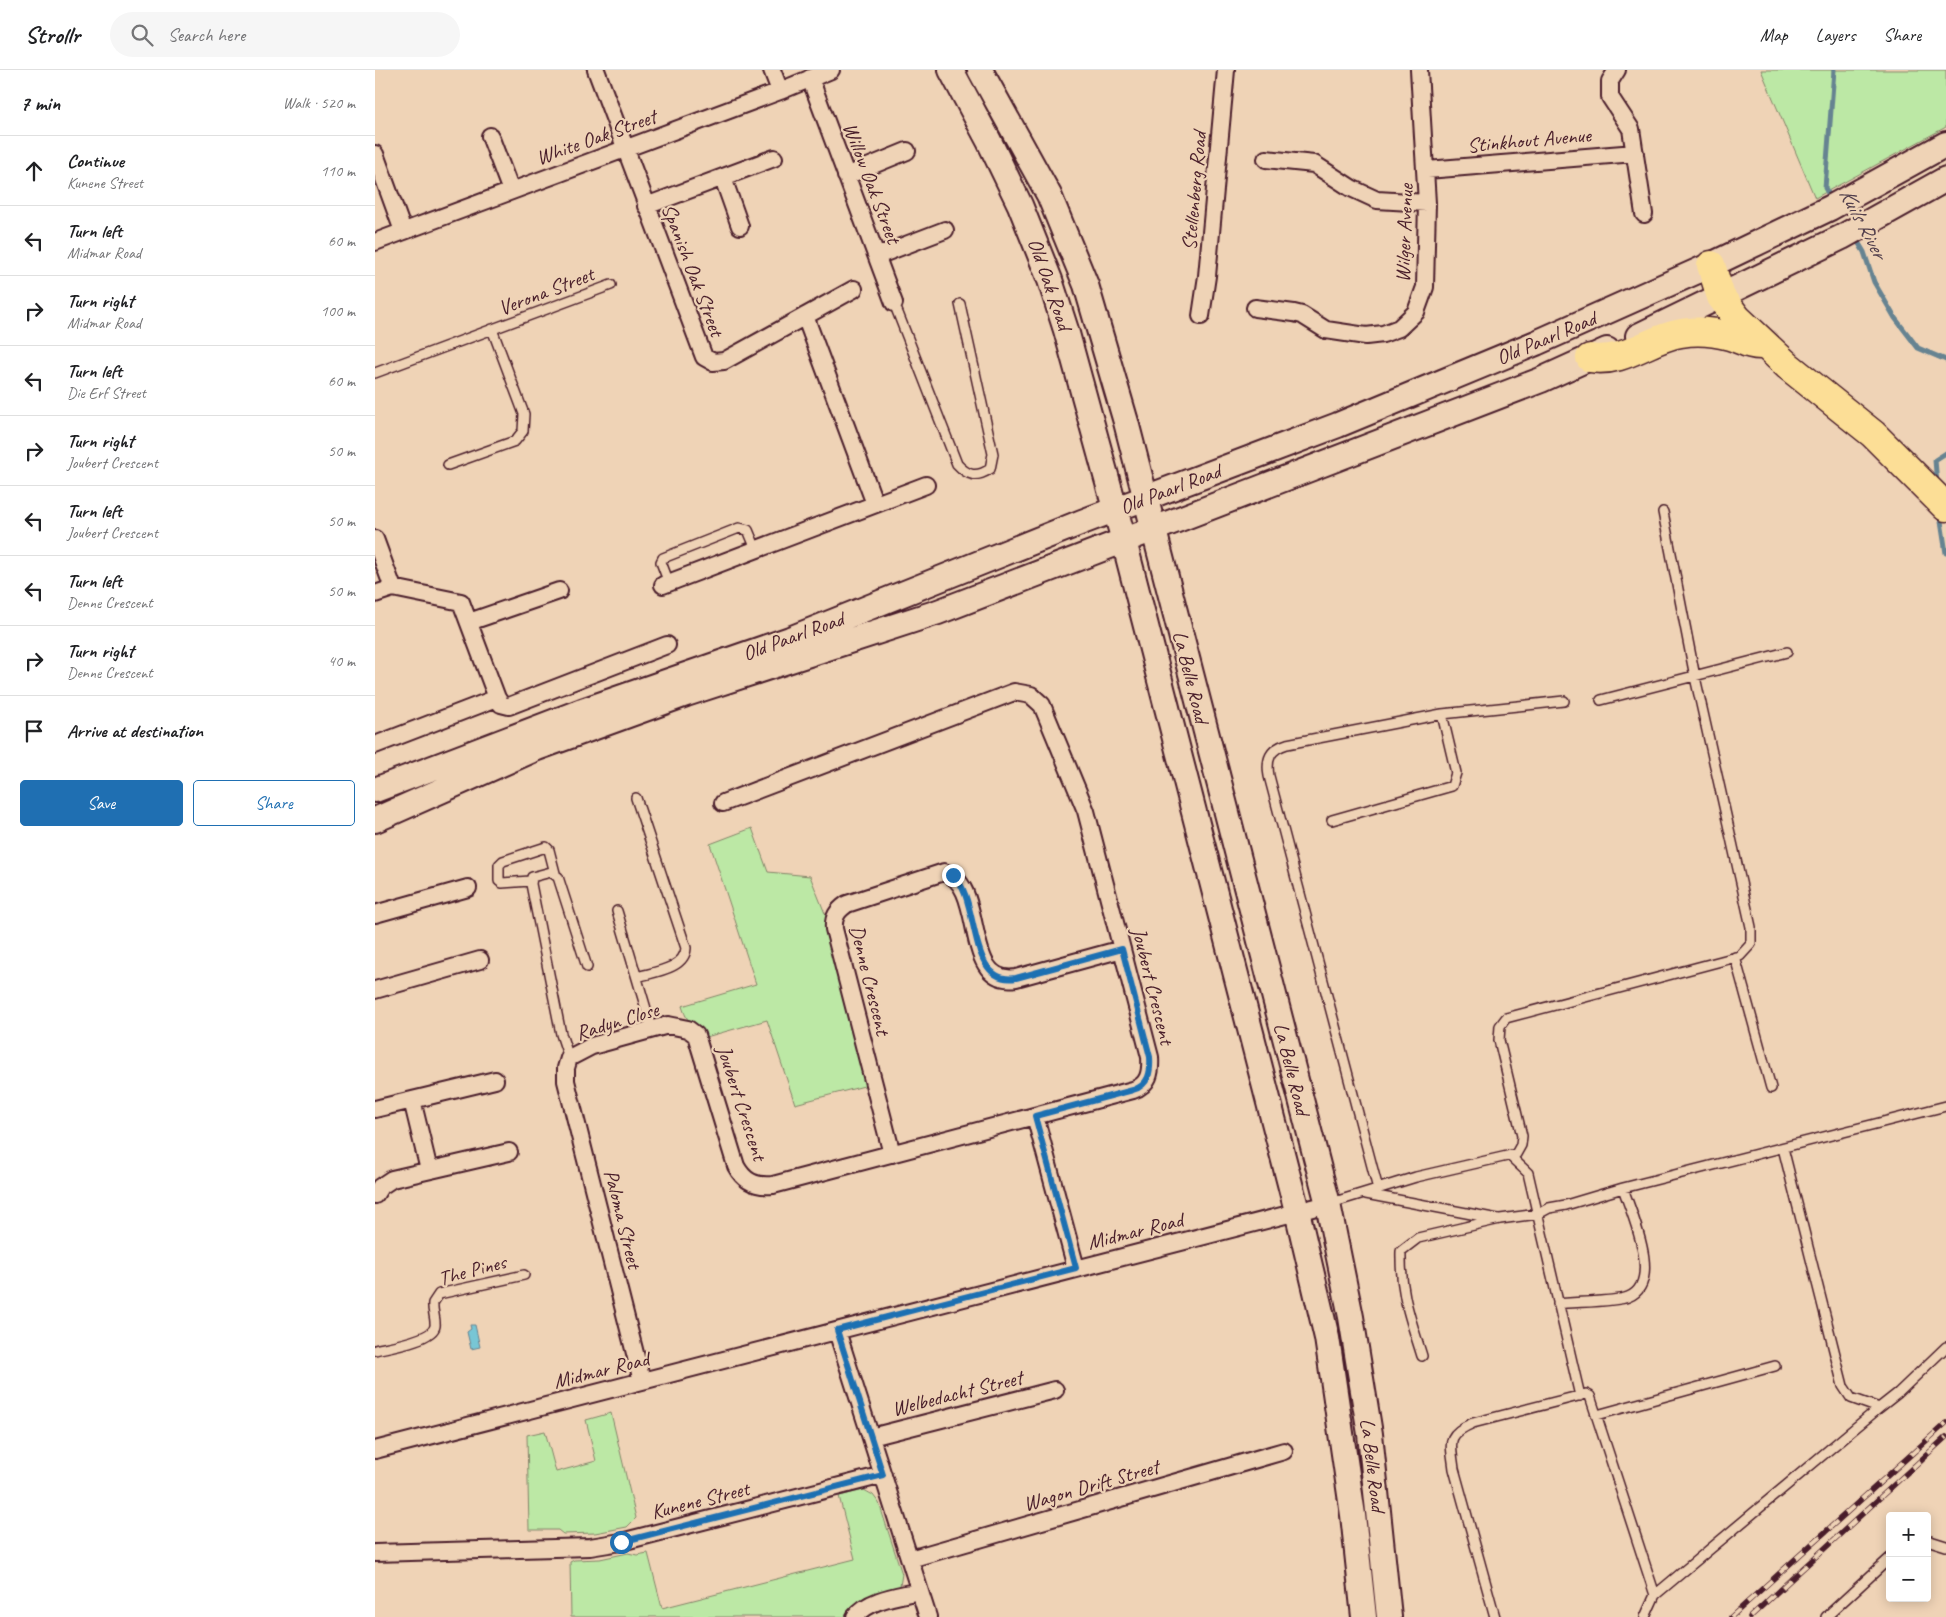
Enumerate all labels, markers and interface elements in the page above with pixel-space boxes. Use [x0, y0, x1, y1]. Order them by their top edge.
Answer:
search box [110, 12, 460, 57]
text: Strollr [25, 20, 80, 50]
icon: search [128, 21, 156, 49]
text: Search here [168, 23, 245, 47]
text: Map [1760, 24, 1788, 46]
text: Layers [1816, 24, 1855, 46]
text: Share [1883, 24, 1921, 46]
text: 7 min [20, 90, 60, 116]
text: Walk · 520 m [283, 93, 355, 113]
street label: White Oak Street [532, 102, 662, 171]
street label: Willow Oak Street [837, 119, 908, 249]
street label: Stinkhout Avenue [1466, 122, 1593, 158]
street label: Stellenberg Road [1176, 127, 1212, 251]
text: Continue [67, 149, 124, 173]
icon: ahead [20, 157, 48, 185]
text: 110 m [321, 161, 355, 181]
text: Kunene Street [67, 173, 143, 193]
street label: Wilger Avenue [1389, 182, 1419, 283]
water label: Kuils River [1833, 183, 1895, 267]
street label: Spanish Oak Street [656, 200, 731, 342]
text: Turn left [67, 219, 122, 243]
icon: left [20, 227, 48, 255]
text: 60 m [328, 231, 355, 251]
street label: Old Oak Road [1022, 235, 1079, 337]
text: Midmar Road [67, 243, 141, 263]
street label: Verona Street [495, 260, 599, 321]
text: Turn right [67, 289, 134, 313]
icon: right [20, 297, 48, 325]
text: 100 m [321, 301, 355, 321]
street label: Old Paarl Road [1492, 304, 1603, 371]
text: Midmar Road [67, 313, 141, 333]
text: Turn left [67, 359, 122, 383]
icon: left [20, 367, 48, 395]
text: 60 m [328, 371, 355, 391]
text: Die Erf Street [67, 383, 146, 403]
text: Turn right [67, 429, 134, 453]
icon: right [20, 437, 48, 465]
text: 50 m [328, 441, 355, 461]
text: Joubert Crescent [67, 453, 158, 473]
street label: Old Paarl Road [1116, 457, 1228, 520]
text: Turn left [67, 499, 122, 523]
icon: left [20, 507, 48, 535]
text: 50 m [328, 511, 355, 531]
text: Joubert Crescent [67, 523, 158, 543]
text: Turn left [67, 569, 122, 593]
icon: left [20, 577, 48, 605]
text: 50 m [328, 581, 355, 601]
text: Denne Crescent [67, 593, 153, 613]
street label: Old Paarl Road [739, 604, 851, 666]
street label: La Belle Road [1167, 628, 1216, 728]
text: Turn right [67, 639, 134, 663]
icon: right [20, 647, 48, 675]
text: 40 m [328, 651, 355, 671]
text: Denne Crescent [67, 663, 153, 683]
icon: arrive [20, 717, 48, 745]
text: Arrive at destination [67, 719, 203, 743]
button: Save [20, 780, 183, 826]
button: Share [193, 780, 355, 826]
route end [942, 864, 965, 887]
street label: Denne Crescent [844, 922, 897, 1040]
street label: Joubert Crescent [1126, 924, 1181, 1049]
street label: Radyn Close [572, 996, 663, 1046]
street label: La Belle Road [1268, 1020, 1317, 1120]
street label: Joubert Crescent [711, 1041, 773, 1166]
street label: Paloma Street [598, 1167, 648, 1273]
street label: Midmar Road [1085, 1206, 1189, 1255]
street label: The Pines [435, 1248, 510, 1291]
street label: Midmar Road [551, 1345, 655, 1394]
street label: Welbedacht Street [889, 1364, 1028, 1422]
street label: La Belle Road [1354, 1417, 1392, 1516]
street label: Wagon Drift Street [1020, 1452, 1165, 1517]
street label: Kunene Street [648, 1475, 754, 1525]
map controls [1886, 1512, 1931, 1602]
button: + [1886, 1512, 1931, 1557]
route start [610, 1531, 633, 1554]
button: − [1886, 1557, 1931, 1602]

